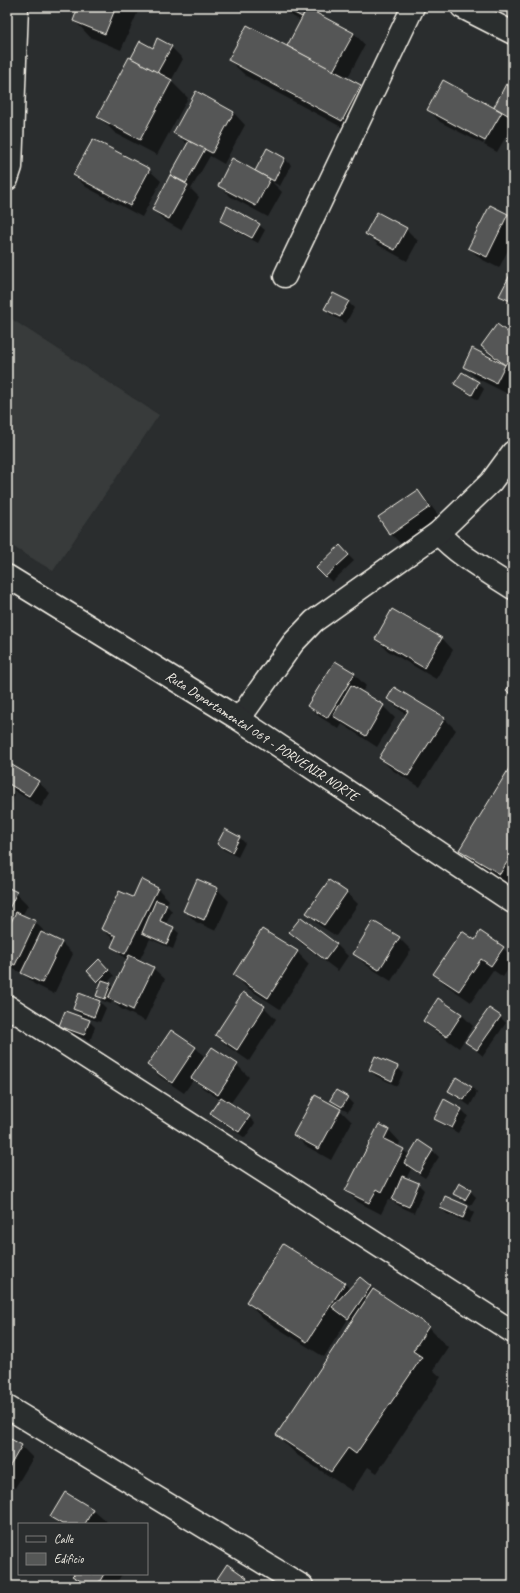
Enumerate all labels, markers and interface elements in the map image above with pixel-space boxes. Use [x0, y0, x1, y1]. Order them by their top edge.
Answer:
street label: Ruta Departamental 069 - PORVENIR NORTE [162, 667, 363, 806]
legend [18, 1523, 148, 1575]
text: Calle [54, 1531, 74, 1547]
text: Edificio [54, 1551, 84, 1567]

